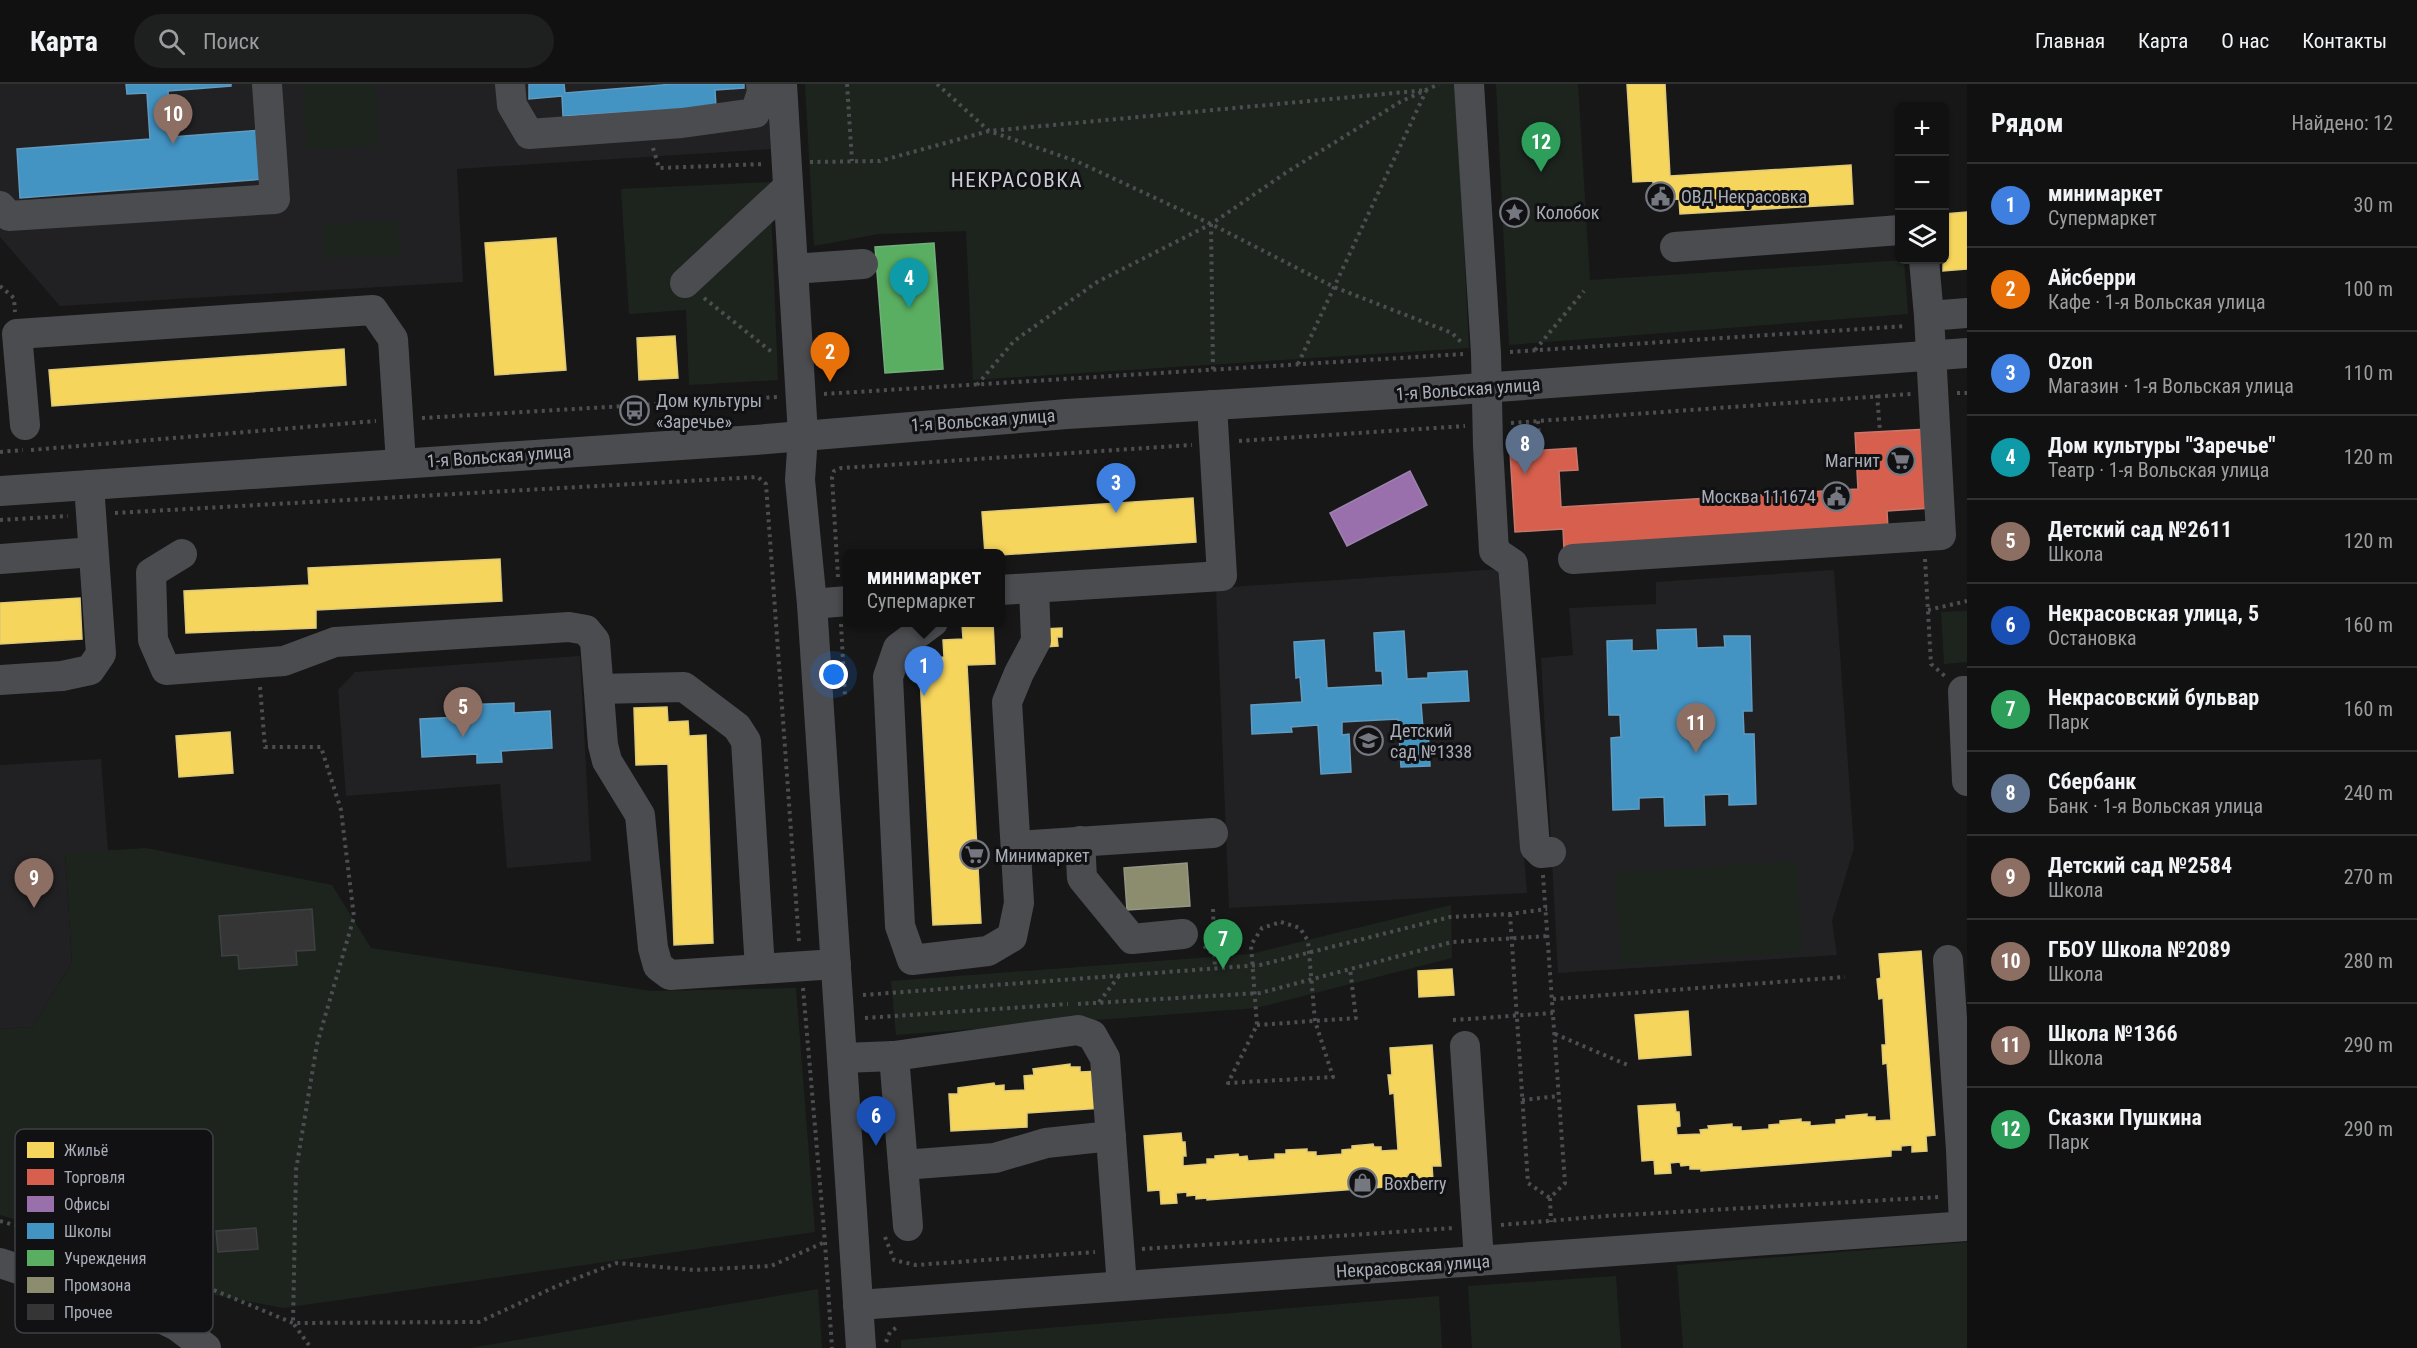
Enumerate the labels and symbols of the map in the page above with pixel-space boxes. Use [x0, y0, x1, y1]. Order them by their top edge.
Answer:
pin: 10 [154, 94, 192, 144]
pin: 12 [1522, 122, 1560, 172]
district label: НЕКРАСОВКА [951, 168, 1083, 192]
public building icon: ОВД Некрасовка [1644, 180, 1676, 212]
place label: ОВД Некрасовка [1681, 186, 1807, 207]
place icon: Колобок [1499, 196, 1531, 228]
place label: Колобок [1536, 202, 1600, 223]
pin: 4 [890, 258, 928, 308]
pin: 2 [810, 332, 850, 382]
street label: 1-я Вольская улица [1395, 373, 1541, 405]
place label: Дом культуры «Заречье» [656, 390, 762, 432]
bus stop icon: Дом культуры «Заречье» [619, 394, 651, 426]
street label: 1-я Вольская улица [910, 404, 1056, 436]
pin: 8 [1506, 424, 1544, 474]
street label: 1-я Вольская улица [426, 440, 572, 472]
supermarket icon: Магнит [1885, 444, 1917, 476]
place label: Магнит [1825, 450, 1880, 471]
pin: 3 [1096, 464, 1136, 513]
public building icon: Москва 111674 [1821, 480, 1853, 512]
place label: Москва 111674 [1701, 486, 1816, 507]
pin: 1 [904, 646, 944, 696]
your location [819, 660, 848, 689]
pin: 5 [444, 688, 482, 737]
pin: 11 [1676, 704, 1716, 753]
place label: Детский сад №1338 [1390, 720, 1472, 762]
school or university icon: Детский сад №1338 [1353, 724, 1385, 756]
supermarket icon: Минимаркет [958, 839, 990, 871]
place label: Минимаркет [995, 845, 1090, 866]
pin: 9 [15, 858, 54, 908]
pin: 7 [1204, 920, 1242, 969]
pin: 6 [856, 1096, 896, 1146]
legend [15, 1129, 213, 1333]
text: Жильё [64, 1141, 108, 1160]
shop icon: Boxberry [1347, 1167, 1379, 1199]
text: Торговля [64, 1168, 125, 1187]
place label: Boxberry [1384, 1173, 1447, 1194]
text: Офисы [64, 1195, 110, 1214]
text: Школы [64, 1222, 112, 1241]
text: Учреждения [64, 1249, 146, 1268]
street label: Некрасовская улица [1335, 1250, 1491, 1282]
text: Промзона [64, 1276, 131, 1295]
text: Прочее [64, 1303, 113, 1322]

